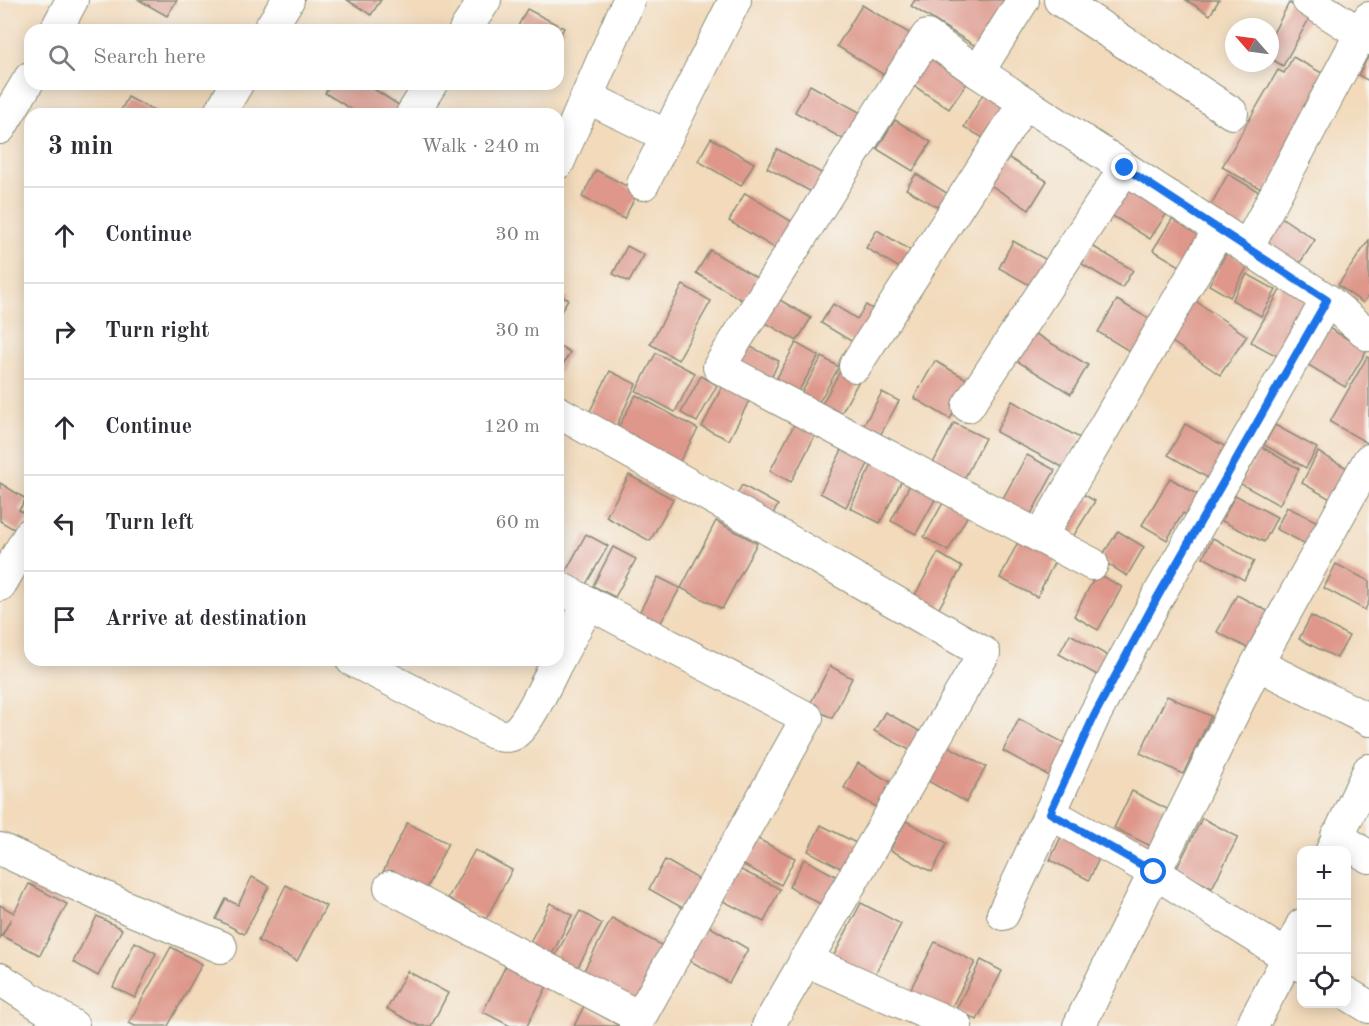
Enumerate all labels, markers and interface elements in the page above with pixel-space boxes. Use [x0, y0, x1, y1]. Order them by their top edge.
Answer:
north arrow [1225, 18, 1279, 72]
search box [24, 24, 564, 90]
icon: search [45, 41, 78, 74]
text: Search here [93, 46, 206, 68]
text: 3 min [48, 134, 113, 160]
text: Walk · 240 m [421, 137, 540, 157]
route end [1111, 154, 1137, 180]
icon: ahead [48, 219, 81, 252]
text: Continue [105, 224, 192, 246]
text: 30 m [495, 225, 540, 245]
icon: right [48, 315, 81, 348]
text: Turn right [105, 320, 209, 342]
text: 30 m [495, 321, 540, 341]
icon: ahead [48, 411, 81, 444]
text: Continue [105, 416, 192, 438]
text: 120 m [484, 417, 540, 437]
icon: left [48, 507, 81, 540]
text: Turn left [105, 512, 194, 534]
text: 60 m [495, 513, 540, 533]
icon: arrive [48, 603, 81, 636]
text: Arrive at destination [105, 608, 307, 630]
map controls [1297, 846, 1351, 1008]
button: + [1297, 846, 1351, 900]
route start [1140, 858, 1166, 884]
button: − [1297, 900, 1351, 954]
button: locate [1297, 954, 1351, 1008]

